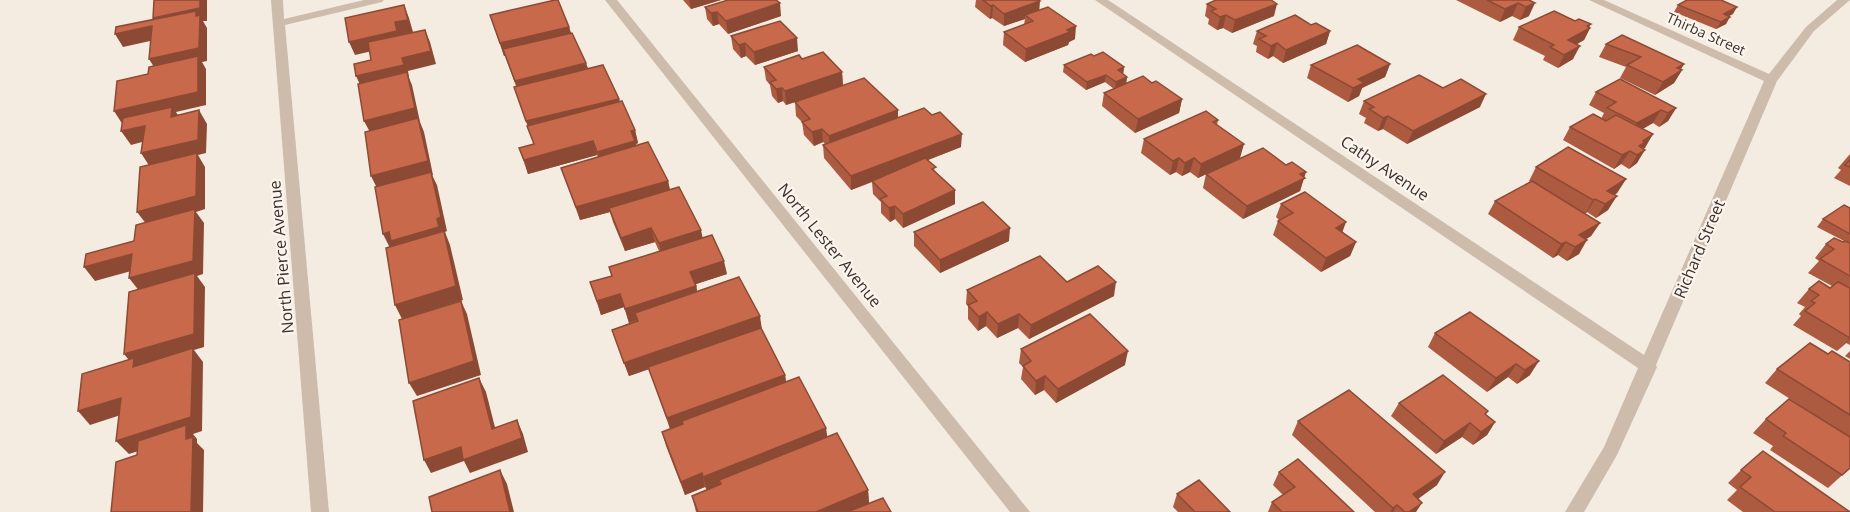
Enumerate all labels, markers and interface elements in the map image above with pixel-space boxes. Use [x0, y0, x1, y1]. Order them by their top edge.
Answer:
street label: Thirba Street [1664, 8, 1749, 59]
street label: Cathy Avenue [1336, 130, 1434, 206]
street label: North Lester Avenue [773, 178, 887, 312]
street label: North Pierce Avenue [263, 180, 299, 334]
street label: Richard Street [1668, 196, 1730, 302]

